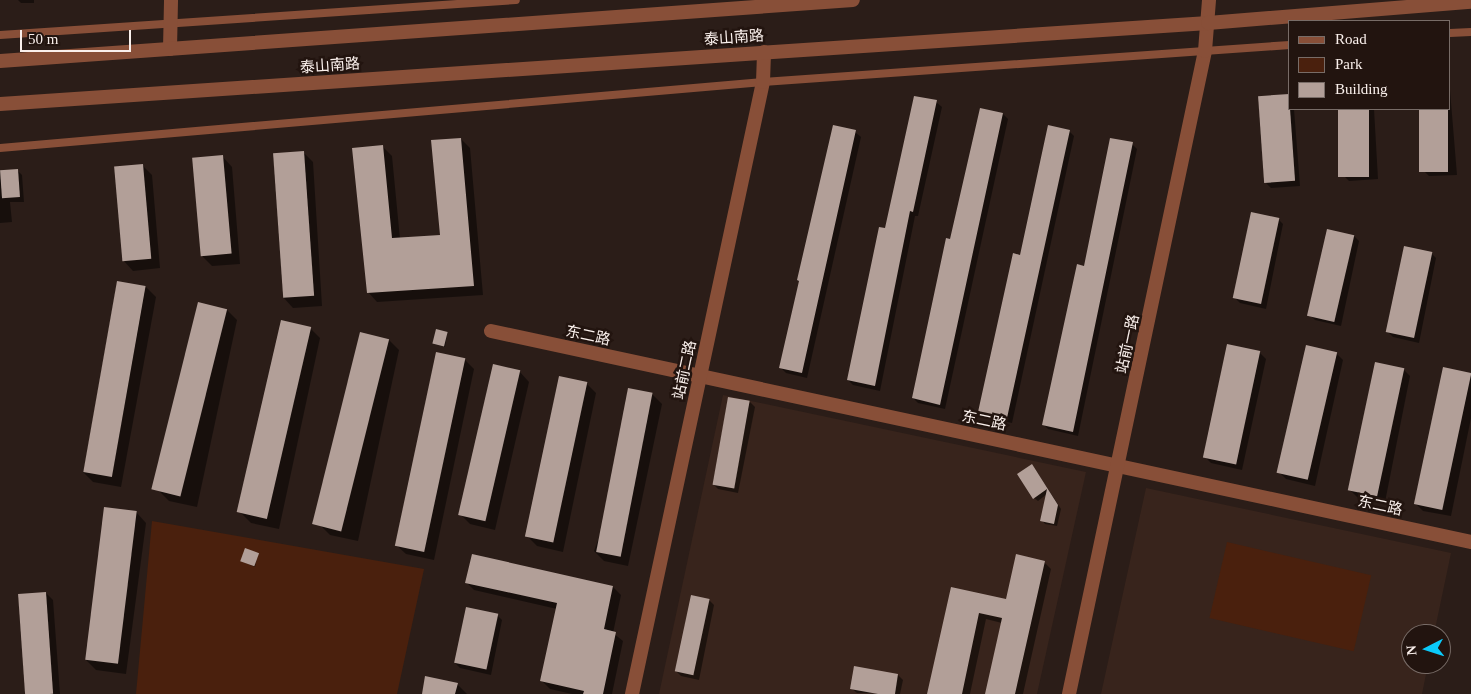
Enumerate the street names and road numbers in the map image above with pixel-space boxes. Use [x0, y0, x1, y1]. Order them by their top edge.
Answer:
street label: 泰山南路 [703, 27, 765, 49]
street label: 泰山南路 [299, 55, 361, 77]
street label: 站前一路 [1113, 313, 1143, 375]
street label: 东二路 [564, 323, 612, 349]
street label: 站前二路 [670, 339, 700, 401]
street label: 东二路 [960, 408, 1008, 434]
street label: 东二路 [1356, 493, 1404, 519]

